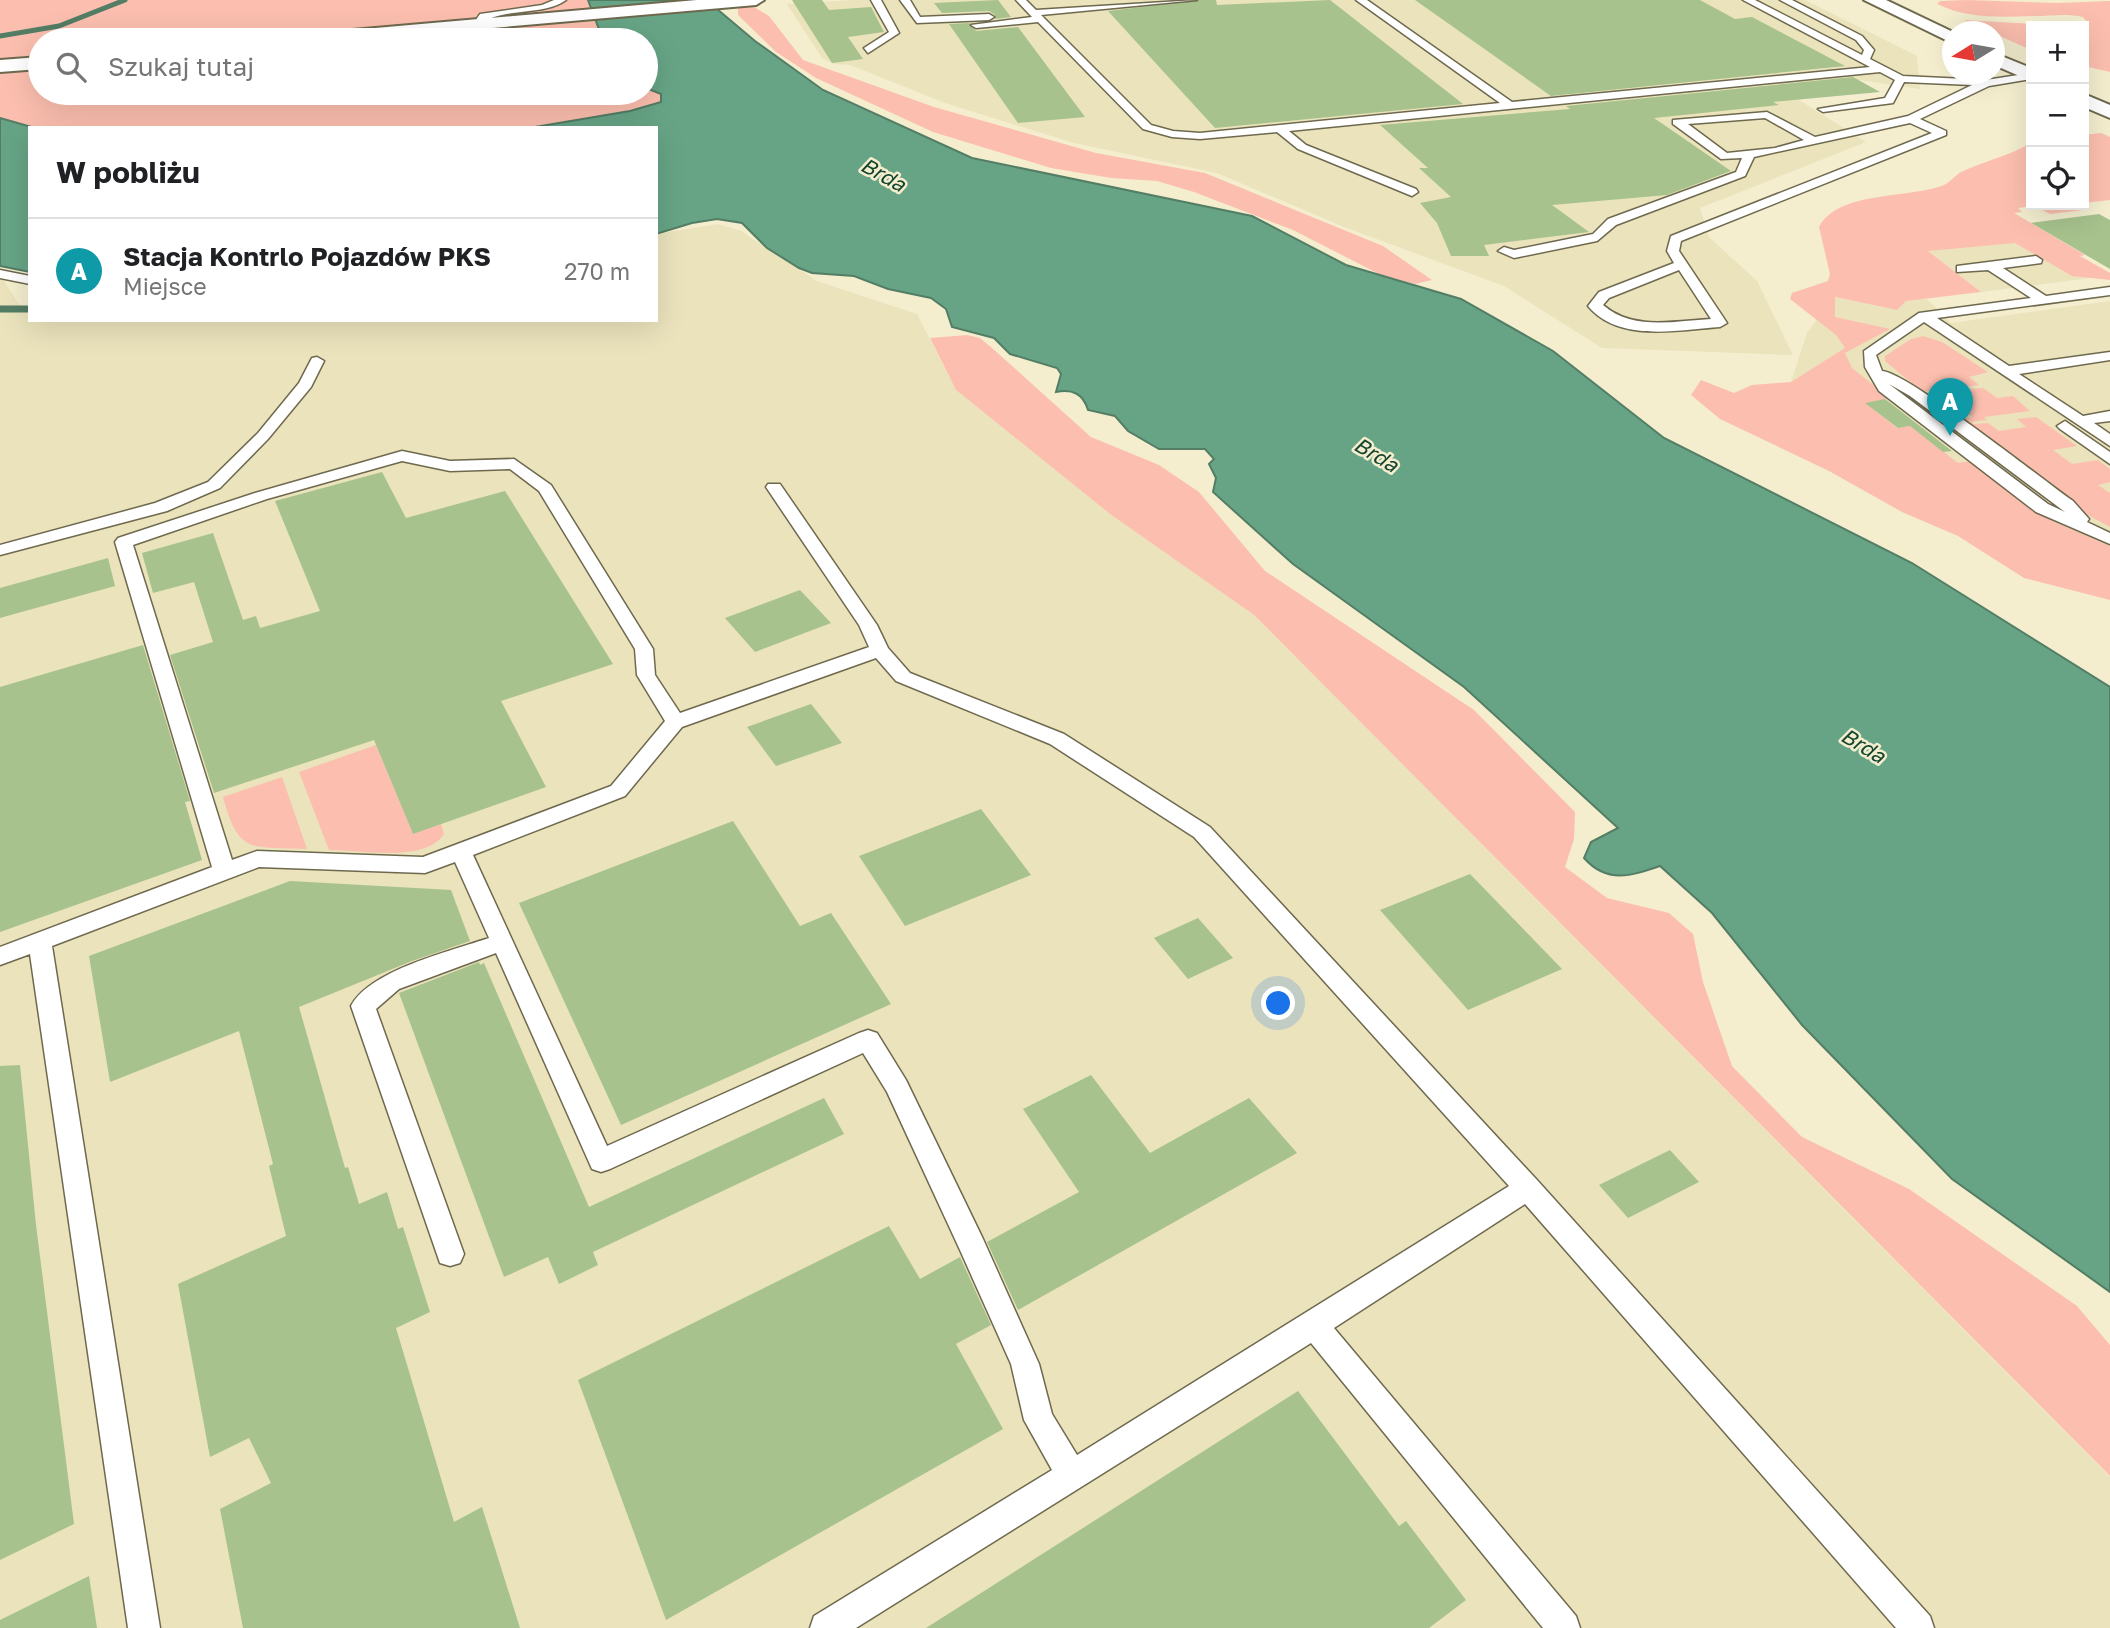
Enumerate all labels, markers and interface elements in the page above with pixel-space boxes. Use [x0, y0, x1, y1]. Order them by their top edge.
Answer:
north arrow [1942, 21, 2005, 84]
map controls [2026, 21, 2089, 210]
button: + [2026, 21, 2089, 84]
search box [28, 28, 658, 105]
icon: search [52, 48, 90, 86]
text: Szukaj tutaj [108, 51, 254, 82]
button: − [2026, 84, 2089, 147]
button: locate [2026, 147, 2089, 210]
water label: Brda [857, 151, 911, 197]
text: W pobliżu [56, 154, 200, 190]
text: Stacja Kontrlo Pojazdów PKS [123, 241, 491, 272]
text: A [71, 257, 87, 285]
text: 270 m [564, 257, 630, 285]
text: Miejsce [123, 272, 207, 300]
pin: A [1927, 378, 1973, 436]
water label: Brda [1350, 431, 1404, 478]
water label: Brda [1837, 722, 1891, 769]
your location [1261, 986, 1295, 1020]

